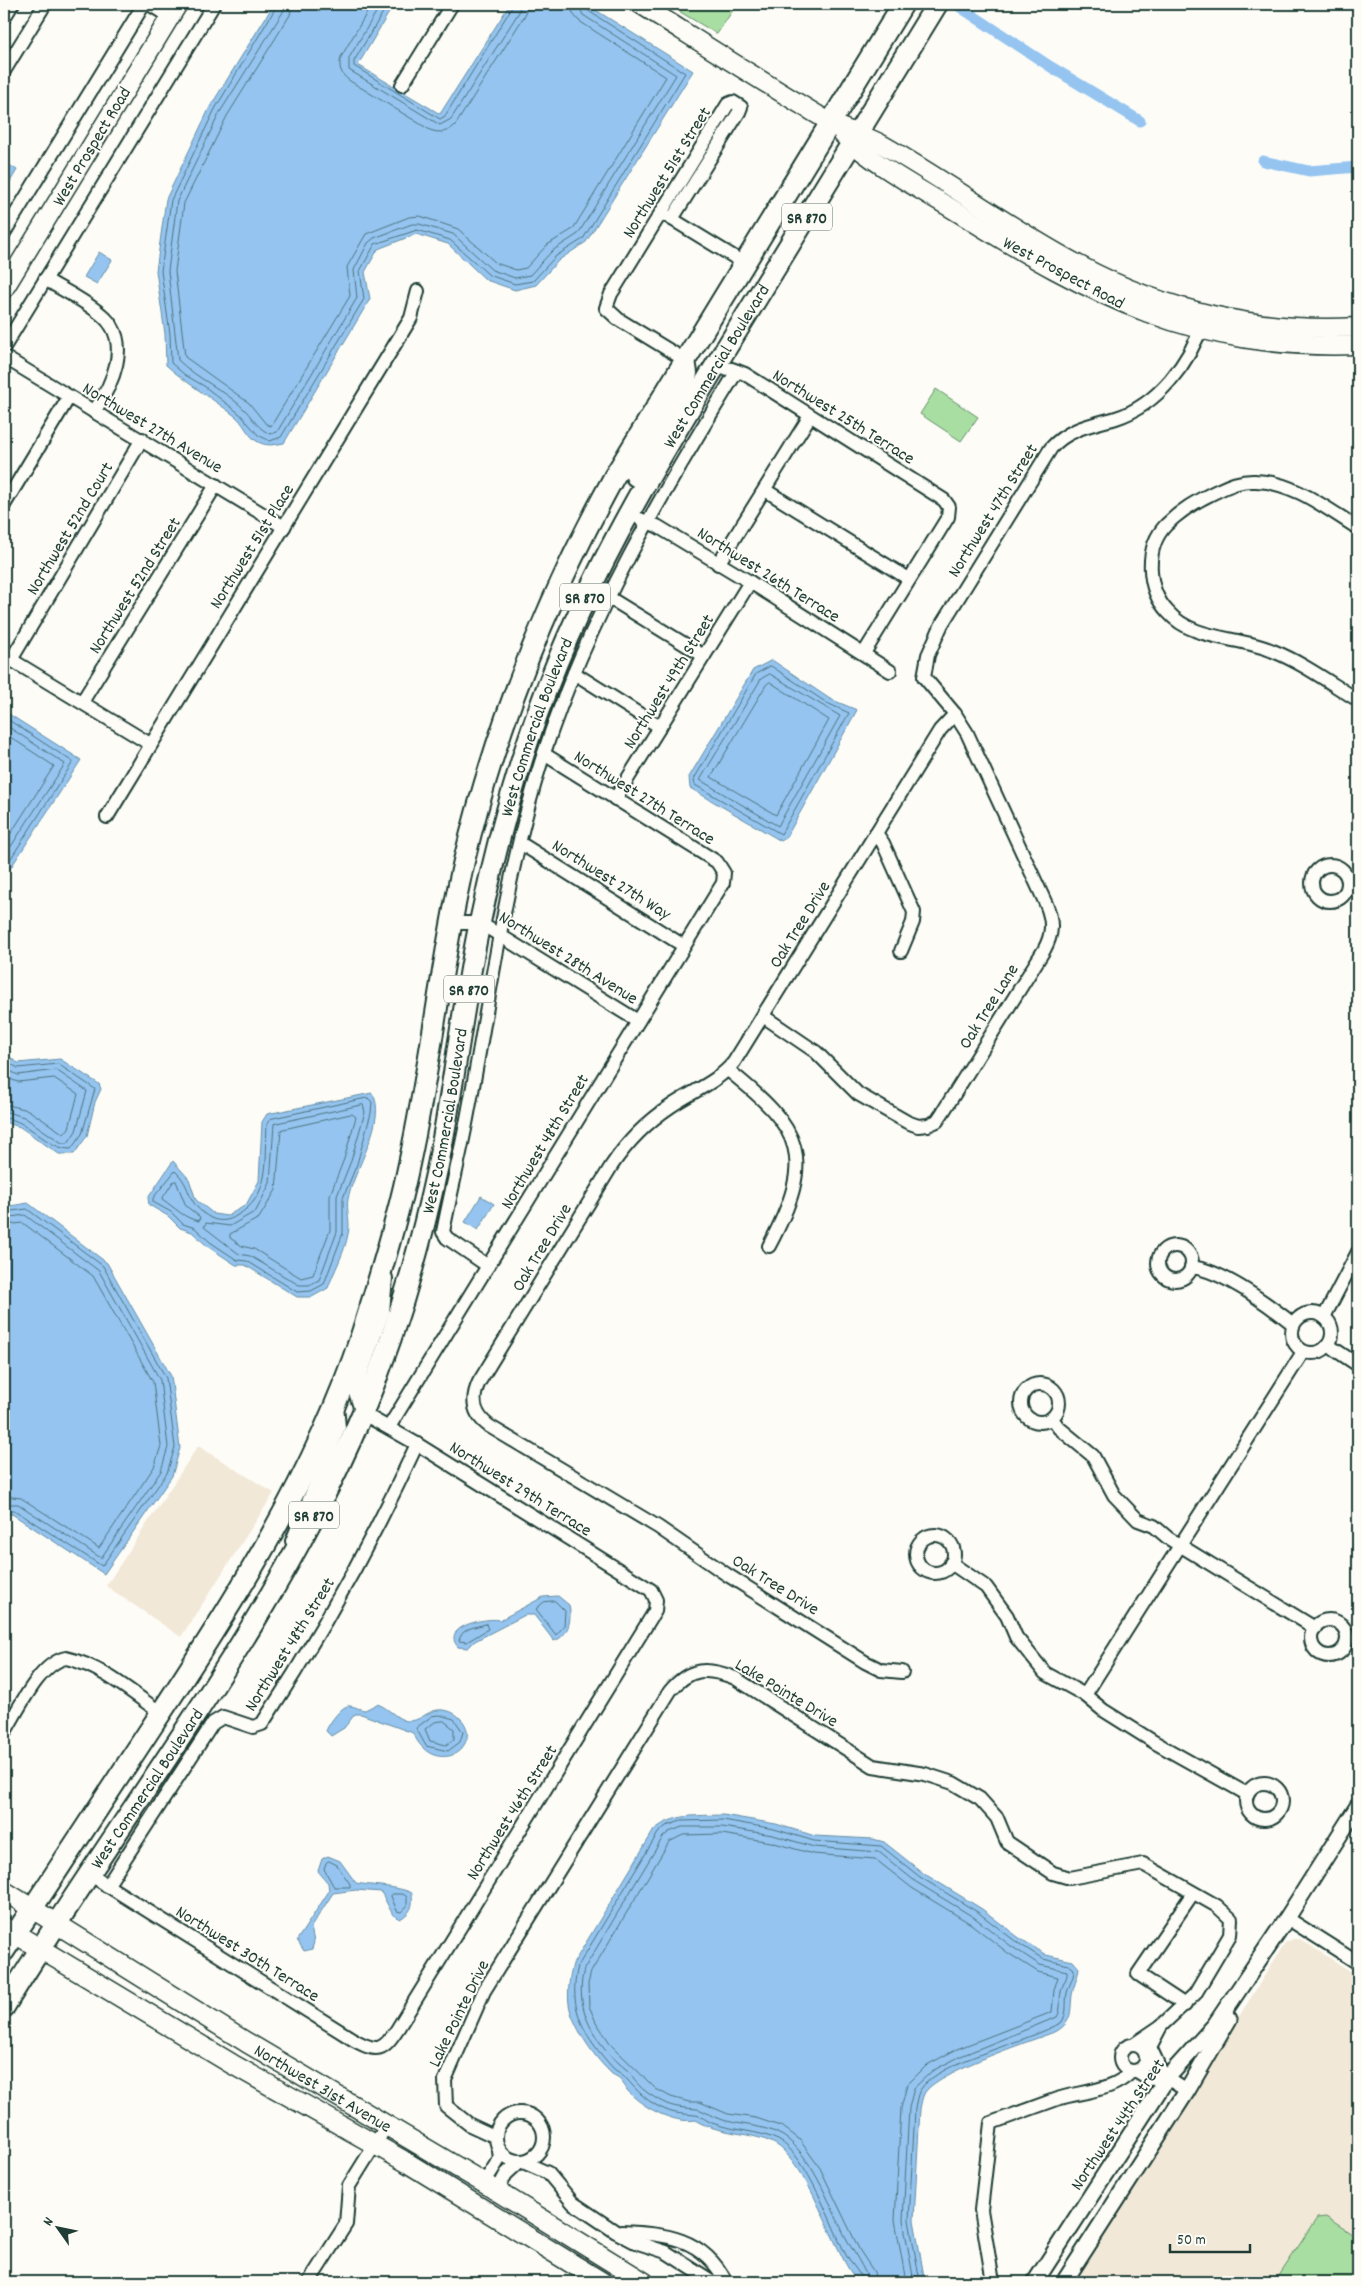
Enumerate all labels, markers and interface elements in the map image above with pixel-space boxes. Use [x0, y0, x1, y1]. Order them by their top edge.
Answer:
street label: West Prospect Road [48, 83, 139, 212]
street label: Northwest 51st Street [618, 103, 719, 244]
road number: SR 870 [782, 203, 832, 230]
street label: West Prospect Road [997, 231, 1128, 317]
street label: West Commercial Boulevard [659, 280, 777, 454]
street label: Northwest 25th Terrace [767, 364, 919, 472]
street label: Northwest 27th Avenue [77, 377, 227, 481]
street label: Northwest 47th Street [943, 439, 1046, 583]
street label: Northwest 52nd Court [21, 458, 121, 601]
street label: Northwest 51st Place [205, 480, 302, 615]
street label: Northwest 52nd Street [84, 513, 189, 660]
street label: Northwest 26th Terrace [691, 522, 844, 630]
road number: SR 870 [560, 584, 610, 610]
street label: Northwest 49th Street [619, 610, 722, 755]
street label: West Commercial Boulevard [496, 635, 581, 820]
street label: Northwest 27th Terrace [568, 746, 719, 853]
street label: Northwest 27th Way [546, 834, 676, 928]
street label: Oak Tree Drive [764, 877, 838, 974]
street label: Northwest 28th Avenue [493, 906, 642, 1012]
street label: Oak Tree Lane [954, 960, 1026, 1055]
road number: SR 870 [444, 976, 494, 1002]
street label: West Commercial Boulevard [417, 1027, 476, 1217]
street label: Northwest 48th Street [496, 1070, 597, 1215]
street label: Oak Tree Drive [507, 1199, 579, 1297]
street label: Northwest 29th Terrace [444, 1436, 596, 1544]
road number: SR 870 [289, 1502, 339, 1528]
street label: Oak Tree Drive [726, 1549, 823, 1623]
street label: Northwest 48th Street [240, 1573, 343, 1717]
street label: Lake Pointe Drive [729, 1653, 842, 1735]
street label: West Commercial Boulevard [86, 1705, 211, 1875]
street label: Northwest 46th Street [461, 1741, 565, 1886]
street label: Northwest 30th Terrace [170, 1901, 323, 2010]
street label: Lake Pointe Drive [424, 1956, 497, 2072]
street label: Northwest 31st Avenue [248, 2039, 395, 2140]
street label: Northwest 44th Street [1066, 2054, 1173, 2196]
north arrow [32, 2204, 82, 2254]
text: N [39, 2214, 59, 2230]
scale bar [1170, 2221, 1250, 2253]
text: 50 m [1177, 2230, 1206, 2252]

